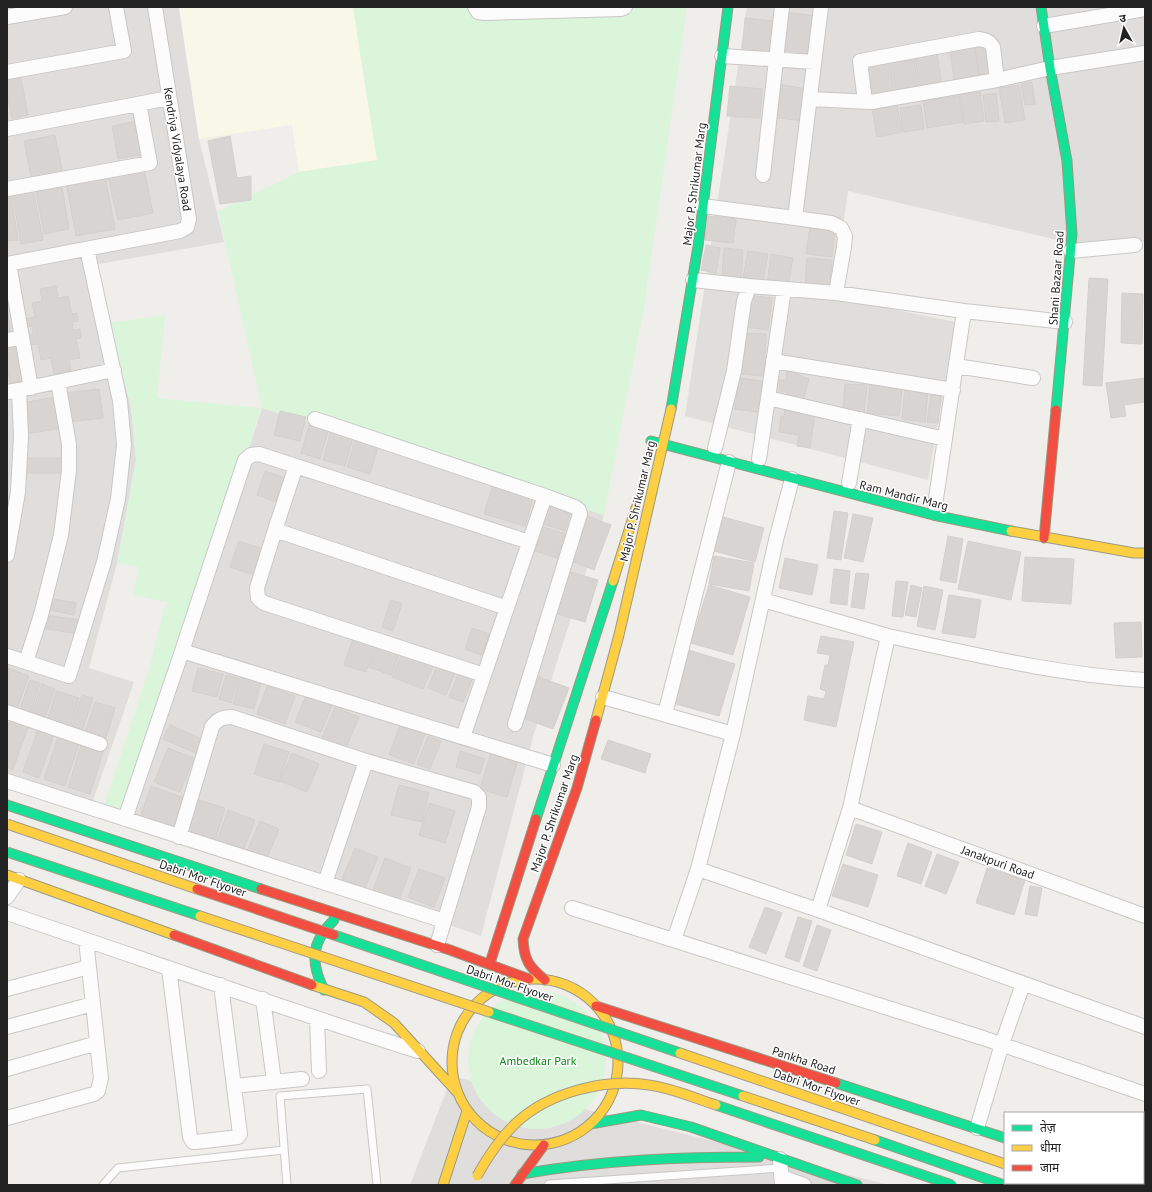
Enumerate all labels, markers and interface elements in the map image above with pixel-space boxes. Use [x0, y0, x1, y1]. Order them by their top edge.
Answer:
north arrow [1104, 8, 1144, 48]
text: उ [1118, 11, 1127, 25]
street label: Kendriya Vidyalaya Road [161, 86, 195, 212]
street label: Major P. Shrikumar Marg [679, 122, 709, 246]
street label: Shani Bazaar Road [1045, 230, 1067, 326]
street label: Major P. Shrikumar Marg [616, 439, 658, 563]
street label: Ram Mandir Marg [858, 477, 950, 513]
street label: Major P. Shrikumar Marg [527, 752, 581, 874]
street label: Janakpuri Road [959, 842, 1037, 882]
street label: Dabri Mor Flyover [157, 856, 249, 900]
street label: Dabri Mor Flyover [464, 961, 556, 1005]
street label: Pankha Road [770, 1043, 838, 1077]
park label: Ambedkar Park [500, 1053, 577, 1068]
street label: Dabri Mor Flyover [771, 1065, 863, 1109]
legend [1004, 1112, 1144, 1184]
text: तेज़ [1040, 1120, 1057, 1135]
text: धीमा [1040, 1140, 1062, 1155]
text: जाम [1040, 1160, 1060, 1175]

